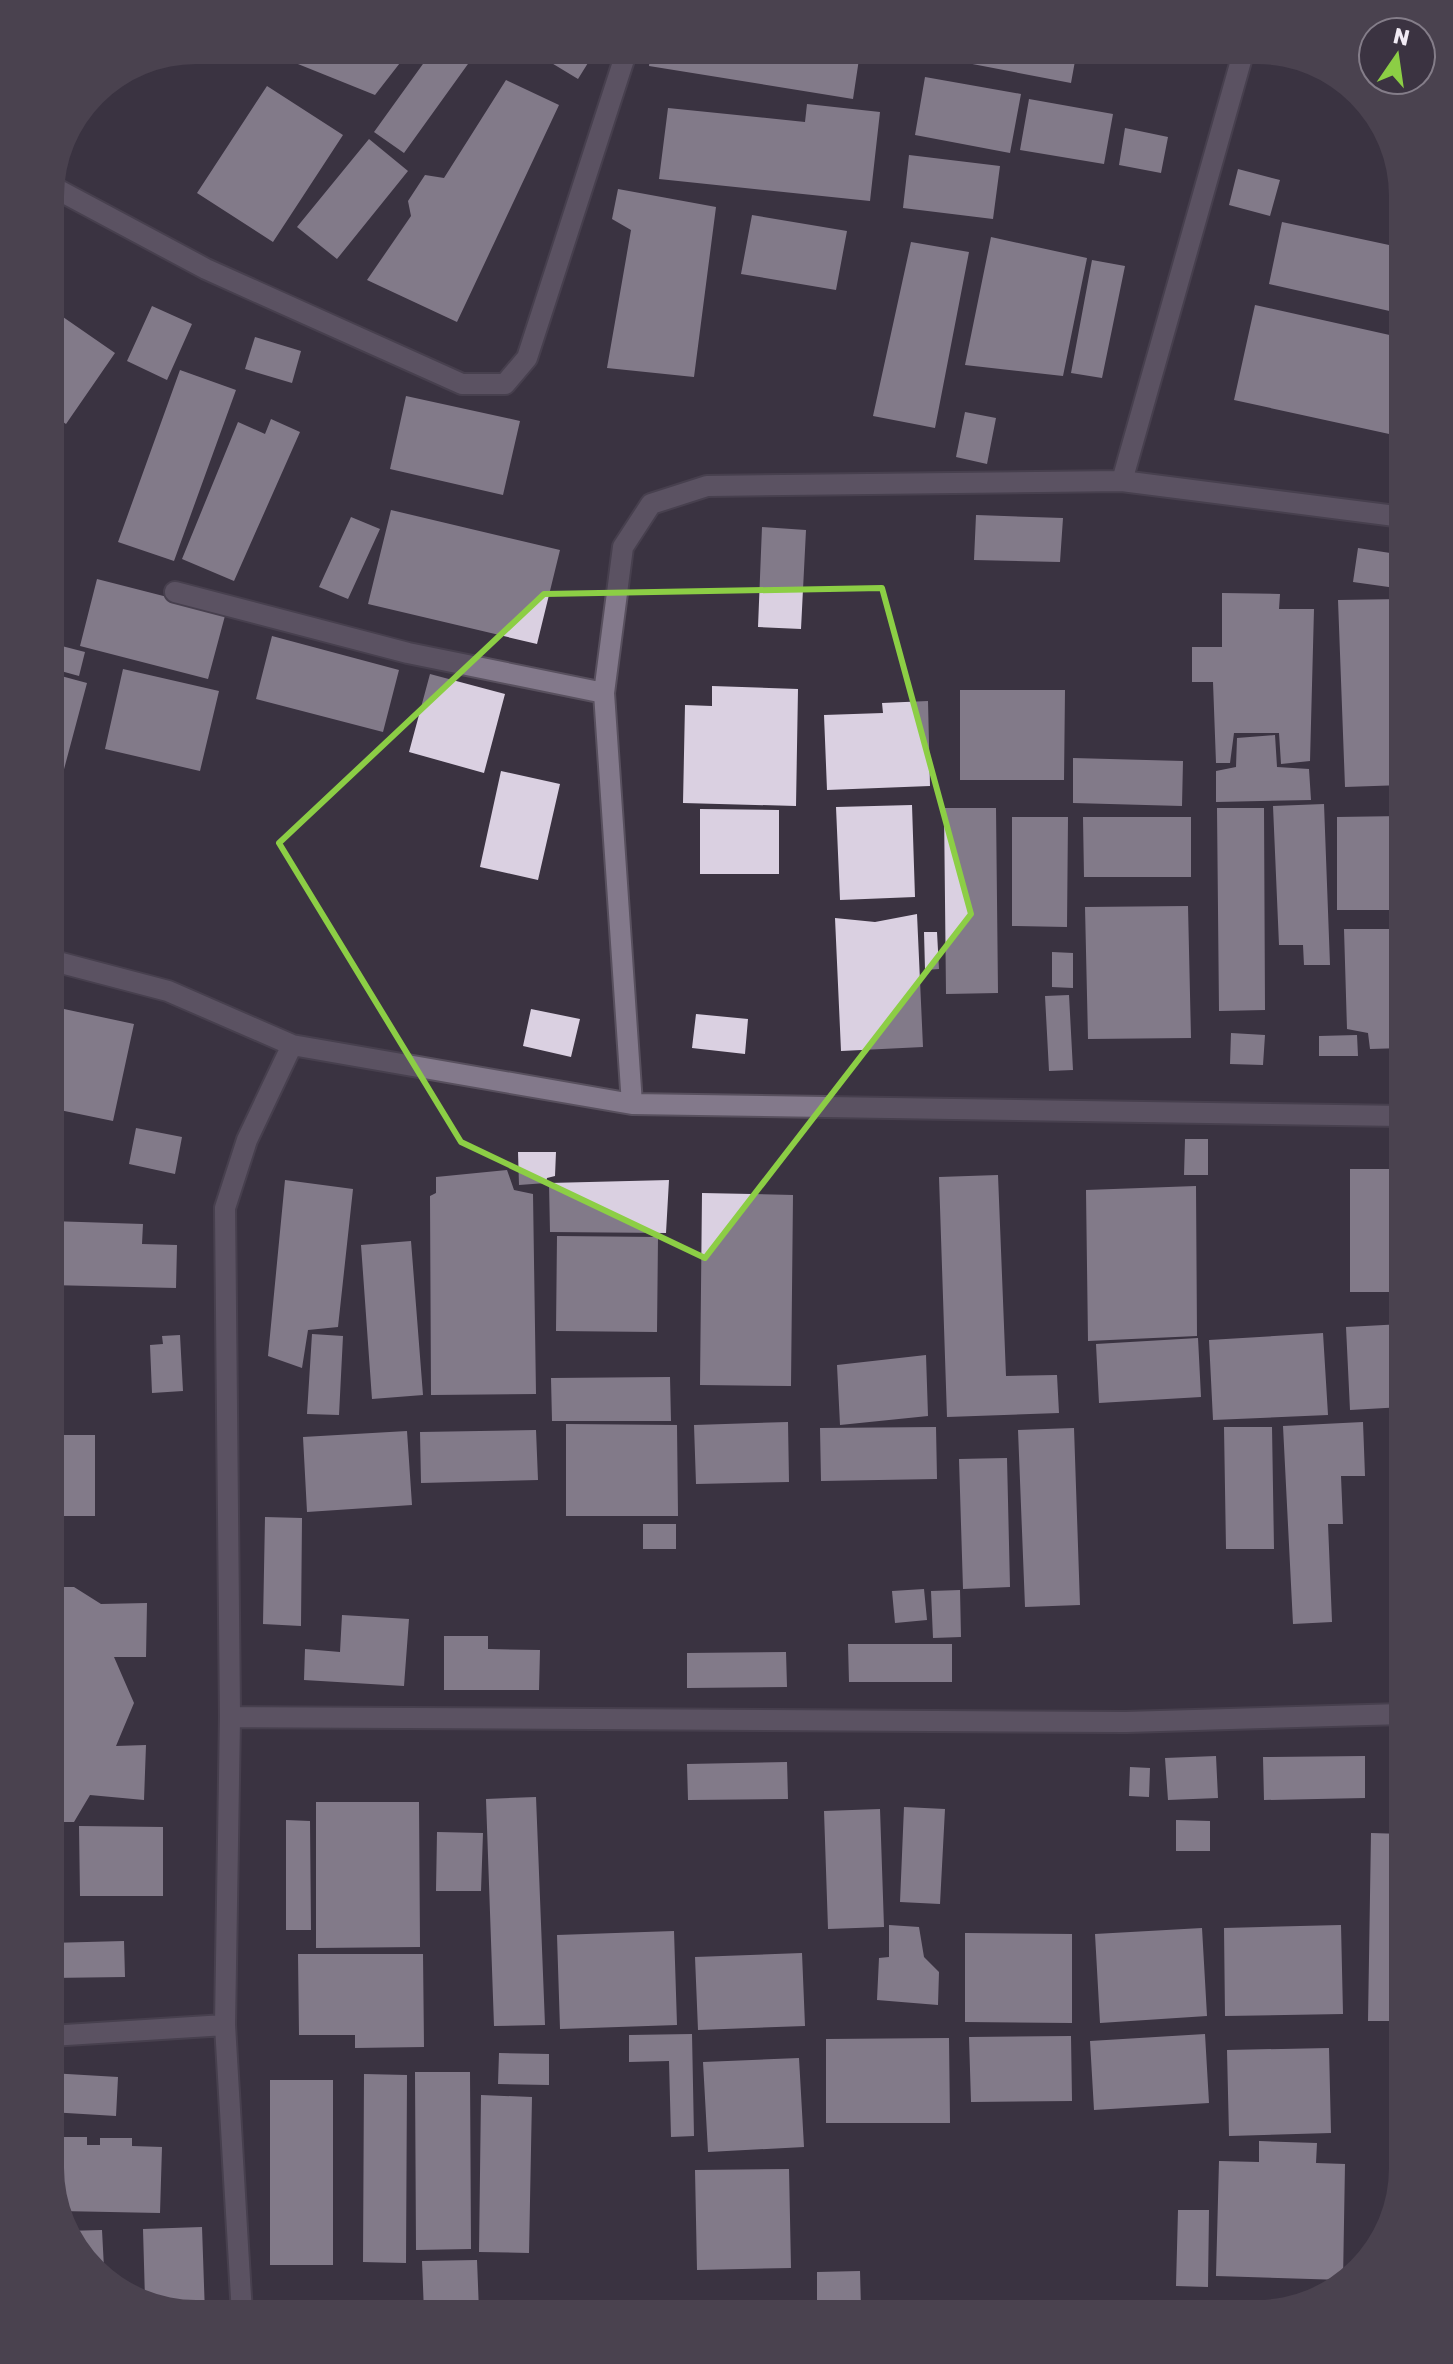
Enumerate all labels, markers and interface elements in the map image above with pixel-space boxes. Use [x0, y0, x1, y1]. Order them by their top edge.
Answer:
north arrow [1357, 16, 1437, 96]
text: N [1391, 22, 1412, 52]

